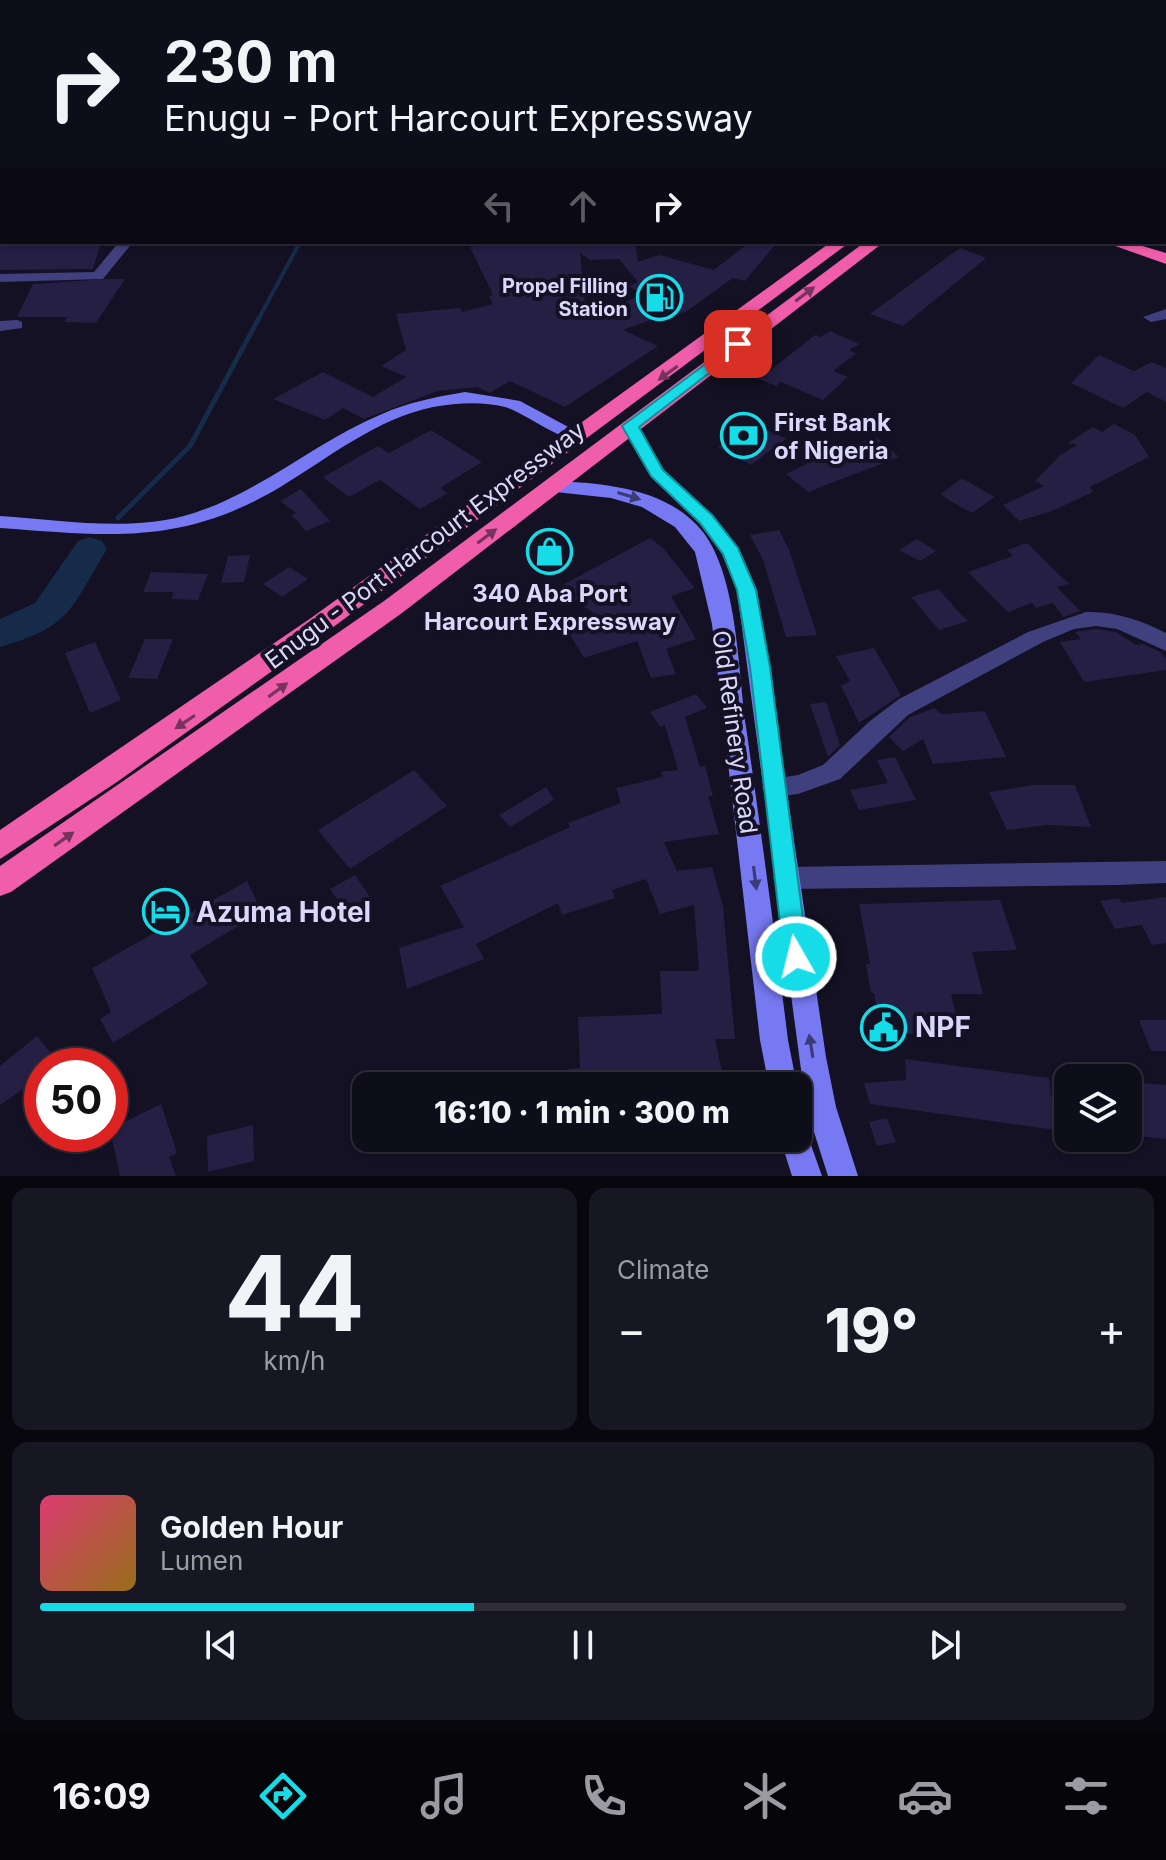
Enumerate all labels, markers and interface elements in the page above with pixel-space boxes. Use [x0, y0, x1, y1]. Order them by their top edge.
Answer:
text: 230 m [164, 28, 338, 96]
icon: right [32, 32, 136, 136]
text: Enugu - Port Harcourt Expressway [164, 96, 753, 140]
icon: left [477, 184, 521, 228]
icon: ahead [561, 184, 605, 228]
icon: right [645, 184, 689, 228]
place label: Propel Filling Station [502, 274, 628, 321]
fuel station icon: Propel Filling Station [635, 274, 683, 322]
one-way arrow [795, 287, 816, 303]
pin [704, 310, 772, 378]
icon: arrive [716, 322, 760, 366]
one-way arrow [657, 365, 678, 380]
place label: First Bank of Nigeria [774, 408, 891, 465]
bank icon: First Bank of Nigeria [719, 412, 767, 460]
street label: Enugu - Port Harcourt Expressway [260, 415, 590, 675]
one-way arrow [618, 490, 642, 503]
shop icon: 340 Aba Port Harcourt Expressway [526, 527, 574, 575]
one-way arrow [477, 529, 497, 545]
place label: 340 Aba Port Harcourt Expressway [424, 579, 676, 636]
street label: Old Refinery Road [706, 628, 764, 836]
one-way arrow [267, 683, 288, 699]
one-way arrow [174, 714, 195, 729]
one-way arrow [54, 832, 75, 847]
one-way arrow [749, 866, 762, 891]
hotel icon: Azuma Hotel [141, 888, 189, 936]
place label: Azuma Hotel [196, 895, 371, 929]
position arrow [754, 915, 838, 999]
public building icon: NPF [860, 1003, 908, 1051]
place label: NPF [915, 1010, 971, 1044]
one-way arrow [804, 1034, 816, 1059]
speed limit sign: 50 [24, 1048, 128, 1152]
map controls [1054, 1064, 1142, 1152]
button: layers [1054, 1064, 1142, 1152]
text: 16:10 · 1 min · 300 m [434, 1094, 730, 1130]
text: 44 [224, 1230, 365, 1356]
text: Climate [617, 1254, 709, 1285]
text: 19° [825, 1294, 918, 1366]
text: − [617, 1303, 646, 1357]
text: + [1097, 1303, 1126, 1357]
text: km/h [264, 1345, 325, 1376]
text: Golden Hour [160, 1509, 343, 1545]
text: Lumen [160, 1545, 243, 1576]
icon: previous [199, 1623, 243, 1667]
icon: pause [561, 1623, 605, 1667]
icon: next [923, 1623, 967, 1667]
icon: directions [255, 1768, 311, 1824]
icon: music [416, 1768, 472, 1824]
icon: phone [576, 1768, 632, 1824]
icon: climate [737, 1768, 793, 1824]
icon: car [897, 1768, 953, 1824]
icon: filters [1058, 1768, 1114, 1824]
text: 16:09 [52, 1774, 151, 1818]

